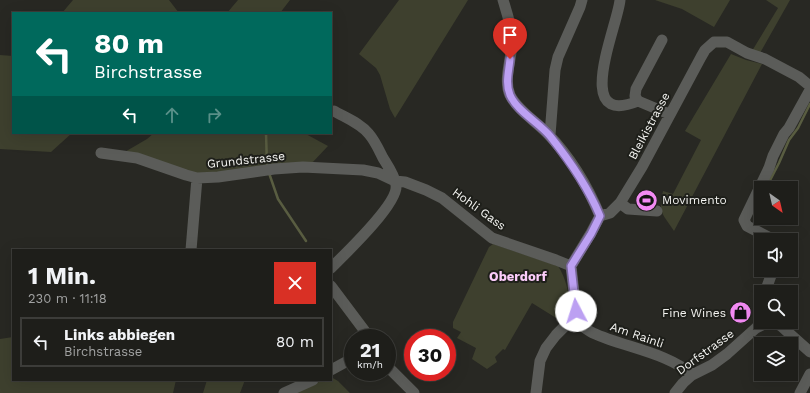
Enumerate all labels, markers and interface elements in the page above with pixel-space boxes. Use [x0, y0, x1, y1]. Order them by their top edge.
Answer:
pin [493, 18, 527, 59]
icon: arrive [499, 24, 521, 46]
text: 80 m [94, 27, 164, 60]
icon: left [28, 28, 80, 80]
text: Birchstrasse [94, 61, 203, 82]
street label: Bleikistrasse [625, 90, 673, 162]
icon: left [119, 104, 141, 126]
icon: ahead [161, 104, 183, 126]
icon: right [203, 104, 225, 126]
street label: Grundstrasse [206, 149, 286, 171]
north arrow [754, 181, 798, 225]
map controls [754, 181, 798, 381]
street label: Hohli Gass [450, 185, 508, 233]
sports icon: Movimento [633, 187, 659, 213]
place label: Movimento [662, 193, 727, 207]
button: sound [754, 233, 798, 277]
text: 1 Min. [28, 262, 96, 290]
button: close [274, 262, 316, 304]
district label: Oberdorf [489, 269, 548, 284]
button: search [754, 285, 798, 329]
position arrow [555, 290, 597, 332]
text: 230 m · 11:18 [28, 291, 107, 306]
shop icon: Fine Wines [728, 300, 754, 326]
place label: Fine Wines [662, 306, 726, 320]
street label: Am Rainli [608, 319, 666, 351]
text: Links abbiegen [64, 326, 175, 344]
street label: Dorfstrasse [673, 326, 737, 378]
speed limit sign: 30 [404, 329, 456, 381]
icon: left [30, 331, 52, 353]
text: 80 m [276, 333, 314, 351]
button: layers [754, 337, 798, 381]
text: 21 [360, 338, 380, 362]
text: Birchstrasse [64, 344, 142, 359]
text: km/h [357, 359, 383, 370]

